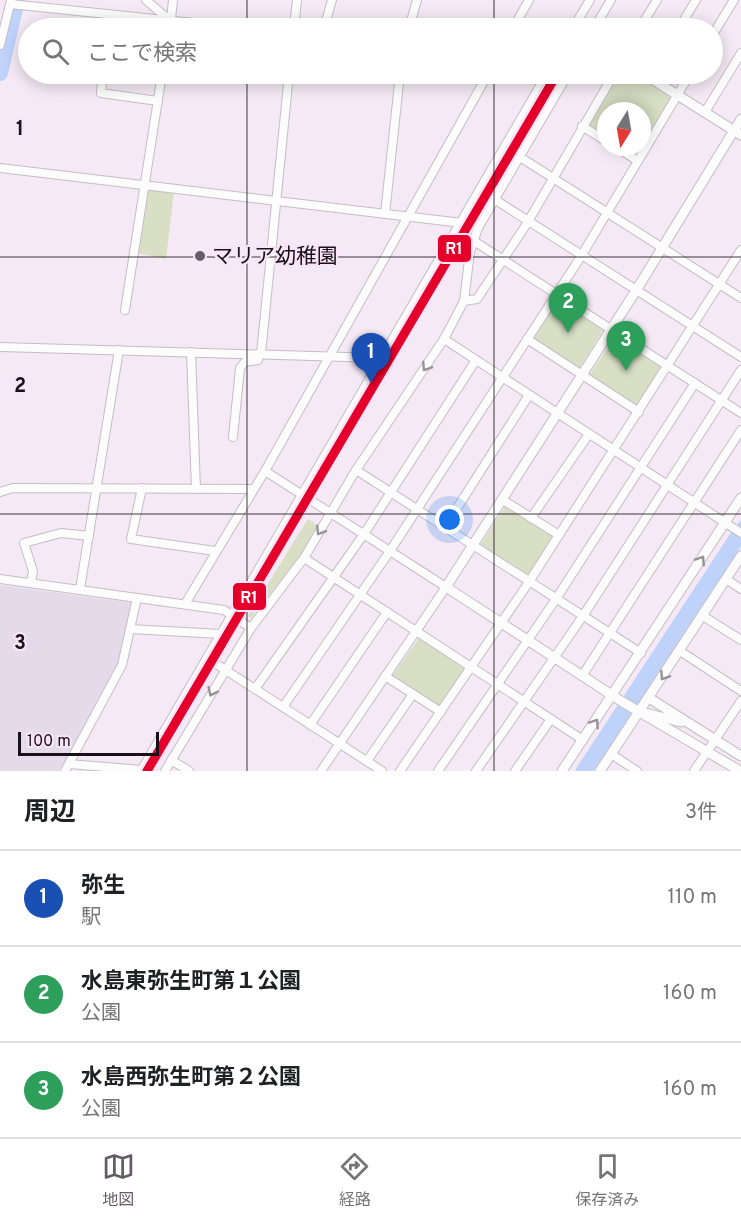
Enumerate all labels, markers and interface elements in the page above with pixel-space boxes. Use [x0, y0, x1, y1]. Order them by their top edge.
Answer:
search box [18, 18, 723, 84]
icon: search [39, 35, 72, 68]
text: ここで検索 [87, 41, 197, 68]
north arrow [597, 102, 651, 156]
text: 1 [16, 117, 24, 143]
line badge: R1 [437, 234, 472, 263]
text: R1 [445, 240, 463, 260]
place label: マリア幼稚園 [212, 244, 338, 271]
marker: マリア幼稚園 [193, 249, 207, 263]
pin: 2 [548, 284, 588, 333]
pin: 3 [606, 322, 646, 371]
pin: 1 [352, 334, 391, 383]
one-way arrow [421, 361, 433, 371]
text: 2 [14, 374, 26, 400]
your location [435, 505, 464, 534]
one-way arrow [316, 525, 328, 535]
one-way arrow [694, 555, 705, 566]
line badge: R1 [232, 582, 267, 611]
text: R1 [240, 589, 258, 609]
text: 3 [14, 631, 26, 657]
one-way arrow [659, 670, 671, 680]
one-way arrow [207, 686, 219, 697]
one-way arrow [588, 718, 599, 729]
scale bar [18, 729, 159, 756]
text: 100 m [27, 732, 71, 752]
text: 周辺 [24, 797, 76, 830]
text: 3件 [685, 800, 717, 826]
text: 弥生 [81, 873, 125, 900]
text: 1 [40, 885, 48, 911]
text: 110 m [668, 885, 717, 911]
text: 駅 [81, 905, 101, 931]
text: 水島東弥生町第１公園 [81, 969, 301, 996]
text: 2 [37, 981, 50, 1007]
text: 160 m [663, 981, 717, 1007]
text: 公園 [81, 1001, 121, 1027]
text: 水島西弥生町第２公園 [81, 1065, 301, 1092]
text: 3 [38, 1077, 50, 1103]
text: 160 m [663, 1077, 717, 1103]
text: 公園 [81, 1097, 121, 1123]
tab: 地図 [102, 1150, 135, 1211]
tab: 経路 [338, 1150, 371, 1211]
tab: 保存済み [575, 1150, 639, 1211]

